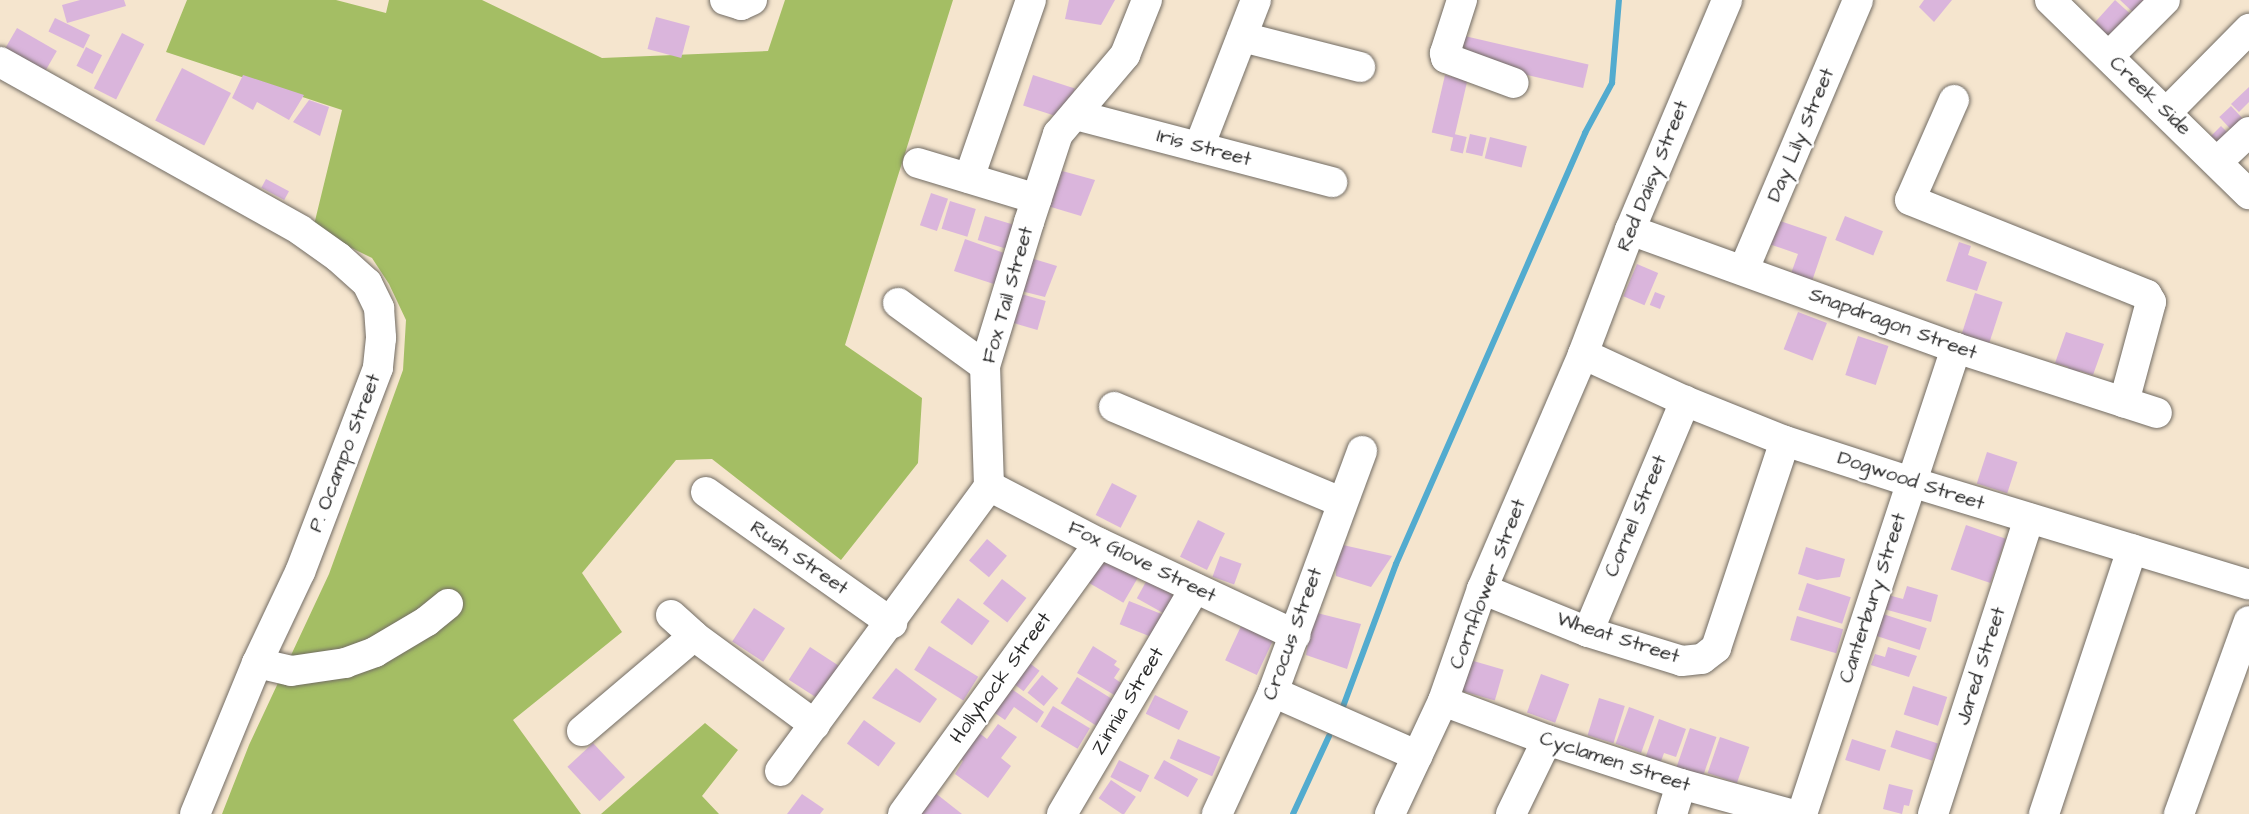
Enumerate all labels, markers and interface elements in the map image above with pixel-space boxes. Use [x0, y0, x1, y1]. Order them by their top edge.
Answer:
street label: Creek Side [2104, 51, 2196, 141]
street label: Day Lily Street [1762, 65, 1840, 205]
street label: Red Daisy Street [1612, 97, 1694, 255]
street label: Iris Street [1154, 124, 1254, 172]
street label: Fox Tail Street [977, 224, 1039, 366]
street label: Snapdragon Street [1806, 282, 1980, 366]
street label: P. Ocampo Street [304, 371, 386, 535]
street label: Dogwood Street [1834, 446, 1988, 516]
street label: Cornel Street [1600, 451, 1672, 581]
street label: Cornflower Street [1444, 495, 1532, 673]
street label: Canterbury Street [1834, 510, 1912, 686]
street label: Rush Street [745, 515, 853, 601]
street label: Fox Glove Street [1064, 516, 1220, 608]
street label: Crocus Street [1258, 565, 1328, 703]
street label: Jared Street [1951, 604, 2011, 728]
street label: Wheat Street [1554, 607, 1682, 669]
street label: Hollyhock Street [945, 608, 1057, 748]
street label: Zinnia Street [1086, 643, 1170, 759]
street label: Cyclamen Street [1537, 726, 1693, 798]

